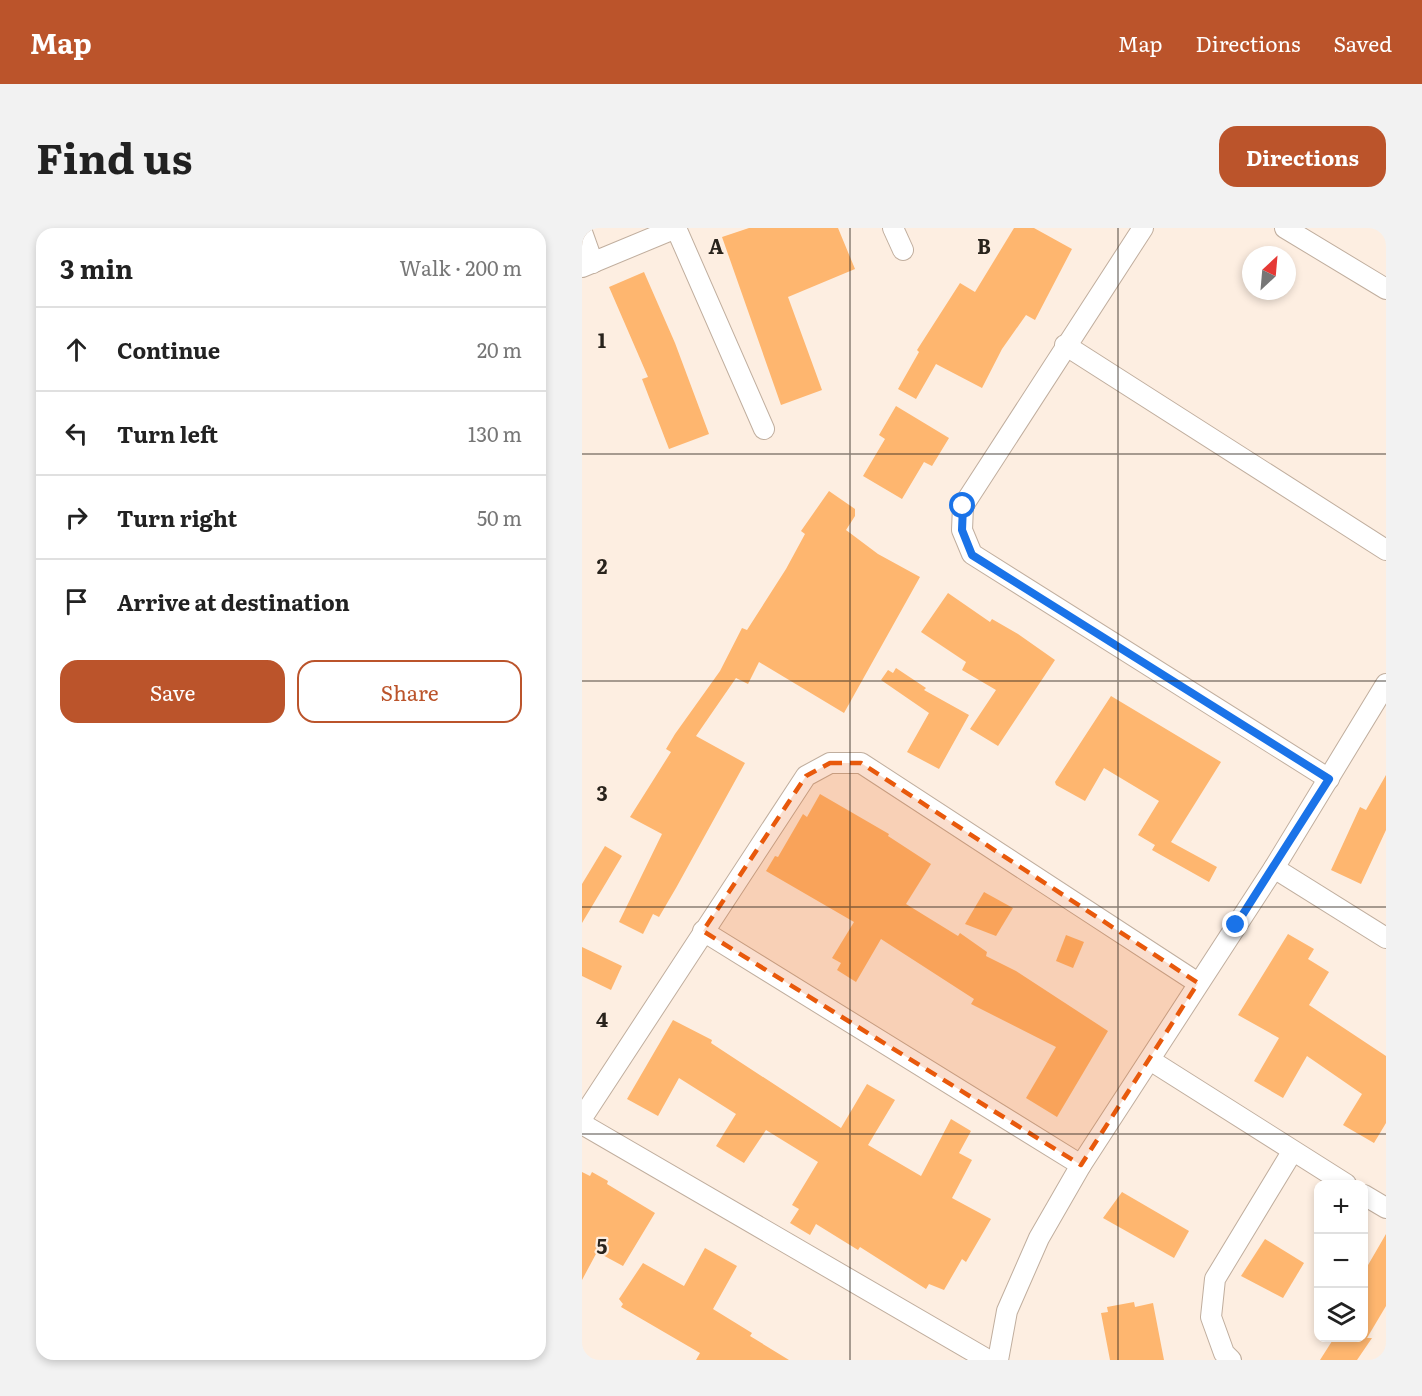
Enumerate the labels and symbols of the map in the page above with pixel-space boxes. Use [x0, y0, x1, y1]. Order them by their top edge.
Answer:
text: A [708, 230, 724, 260]
text: B [977, 230, 991, 260]
north arrow [1242, 246, 1296, 300]
text: 1 [598, 324, 606, 354]
route start [949, 492, 975, 518]
text: 2 [597, 550, 608, 580]
text: 3 [596, 777, 608, 807]
route end [1222, 911, 1248, 937]
text: 4 [596, 1003, 608, 1033]
text: 5 [597, 1230, 608, 1260]

